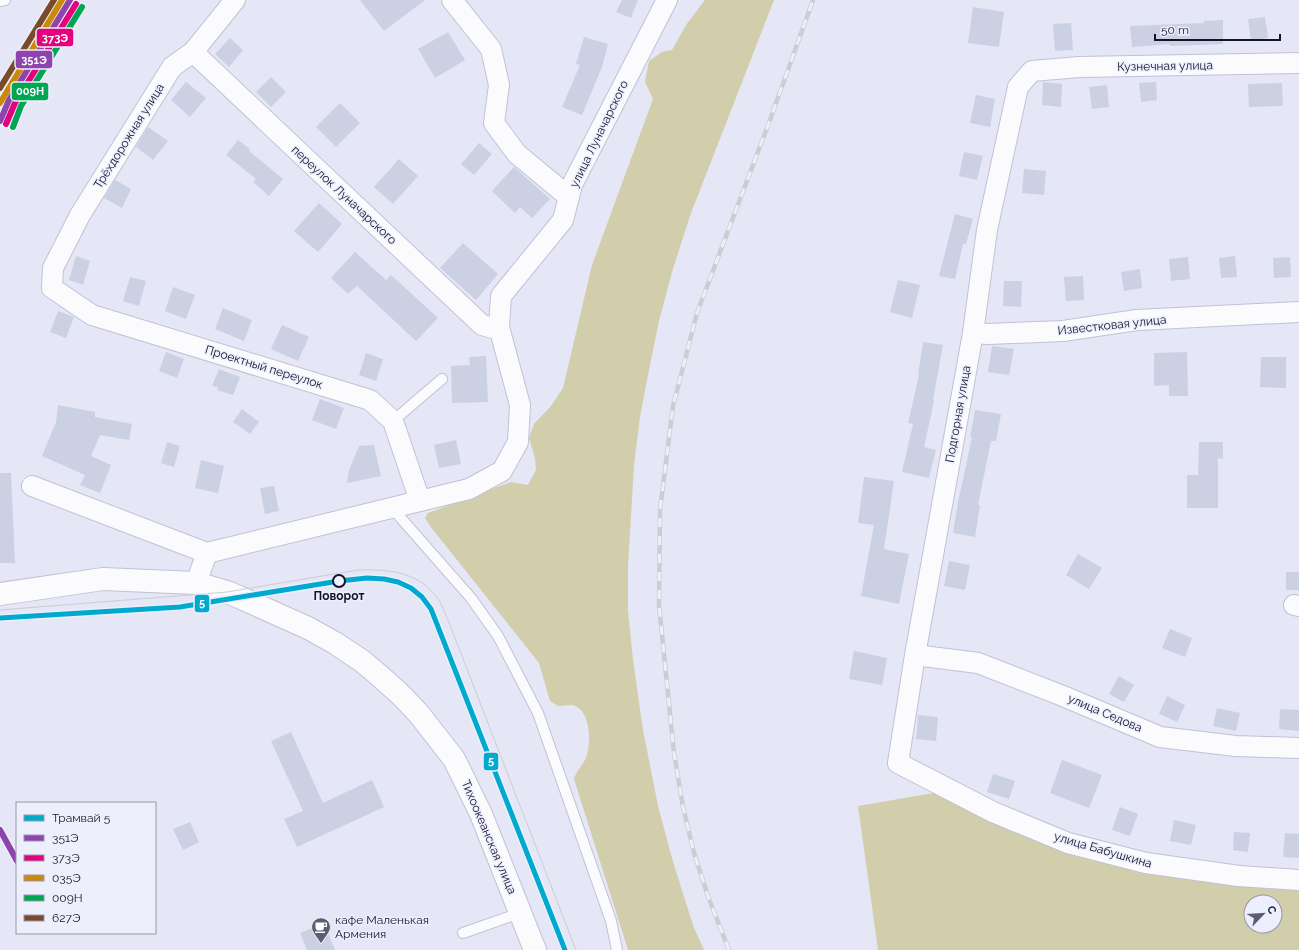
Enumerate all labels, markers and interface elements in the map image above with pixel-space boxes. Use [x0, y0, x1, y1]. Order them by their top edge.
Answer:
scale bar [1155, 16, 1280, 42]
text: 50 m [1161, 23, 1189, 37]
line badge: 373Э [36, 28, 74, 47]
text: 373Э [42, 32, 68, 45]
line badge: 351Э [15, 50, 53, 69]
text: 351Э [21, 54, 47, 67]
street label: Кузнечная улица [1117, 58, 1213, 74]
street label: улица Луначарского [567, 78, 631, 190]
street label: Трёхдорожная улица [91, 81, 167, 191]
line badge: 009Н [11, 82, 49, 101]
text: 009Н [16, 85, 44, 98]
street label: переулок Луначарского [289, 143, 399, 247]
street label: Известковая улица [1057, 312, 1167, 338]
street label: Проектный переулок [203, 342, 325, 392]
street label: Подгорная улица [943, 364, 973, 464]
marker: Поворот [332, 574, 346, 588]
place label: Поворот [314, 589, 364, 603]
line badge: 5 [194, 594, 210, 613]
text: 5 [199, 597, 205, 610]
street label: улица Седова [1066, 691, 1144, 735]
line badge: 5 [483, 752, 499, 771]
text: 5 [488, 755, 494, 768]
street label: Тихоокеанская улица [459, 778, 519, 896]
legend [16, 802, 156, 934]
text: Трамвай 5 [52, 811, 111, 825]
street label: улица Бабушкина [1052, 829, 1154, 871]
text: 351Э [52, 831, 79, 845]
text: 373Э [52, 851, 80, 865]
text: 035Э [52, 871, 81, 885]
text: 009Н [52, 891, 83, 905]
north arrow [1243, 894, 1283, 934]
text: С [1264, 904, 1279, 917]
text: 627Э [52, 911, 81, 925]
place label: кафе Маленькая Армения [335, 913, 429, 941]
cafe icon: кафе Маленькая Армения [310, 916, 332, 944]

